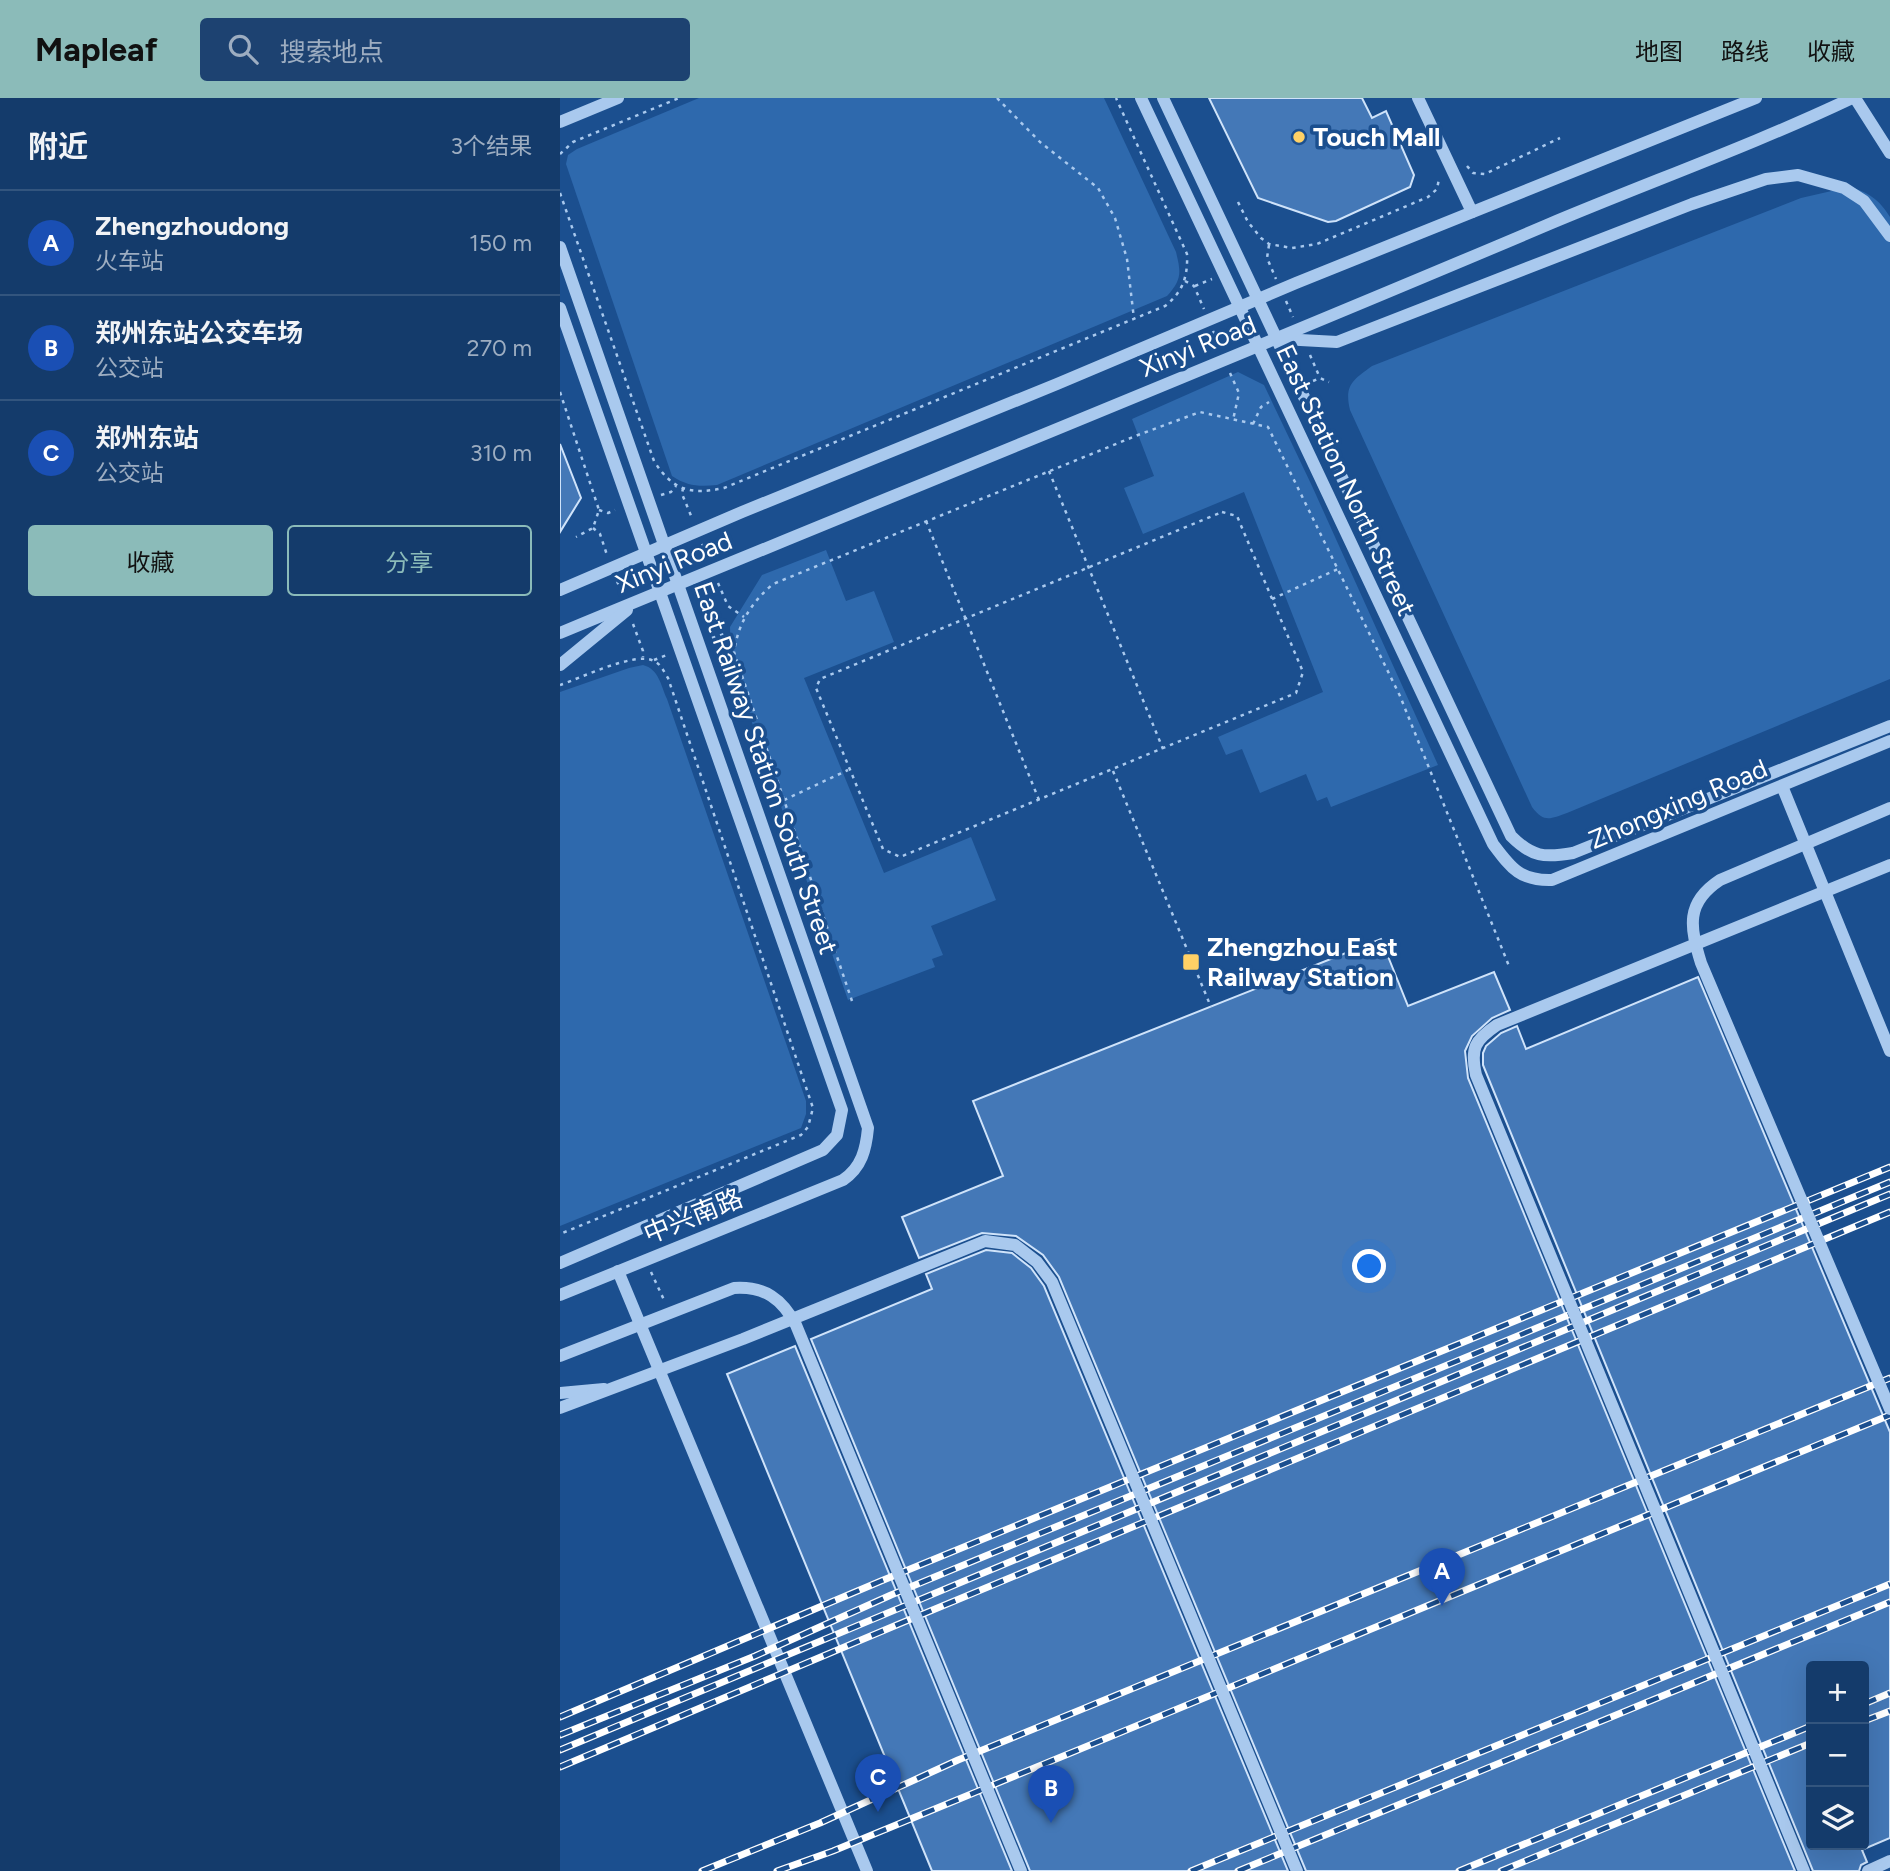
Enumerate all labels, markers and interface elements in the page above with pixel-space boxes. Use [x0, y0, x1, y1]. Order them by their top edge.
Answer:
search box [200, 18, 690, 81]
text: Mapleaf [35, 30, 158, 69]
icon: search [224, 30, 262, 68]
text: 搜索地点 [280, 36, 384, 68]
text: 地图 [1635, 37, 1683, 66]
text: 路线 [1721, 37, 1769, 66]
text: 收藏 [1807, 37, 1855, 66]
place label: Touch Mall [1313, 121, 1440, 153]
text: 附近 [28, 128, 88, 165]
marker: Touch Mall [1291, 129, 1307, 145]
text: 3个结果 [450, 132, 532, 160]
text: Zhengzhoudong [95, 210, 289, 242]
text: A [43, 229, 59, 257]
text: 150 m [469, 229, 532, 257]
text: 火车站 [95, 247, 164, 275]
street label: Xinyi Road [1135, 308, 1261, 384]
text: 郑州东站公交车场 [95, 317, 303, 349]
text: B [44, 334, 58, 362]
text: 270 m [467, 334, 532, 362]
street label: East Station North Street [1269, 339, 1423, 621]
text: 公交站 [95, 354, 164, 382]
text: 郑州东站 [95, 422, 199, 454]
text: C [43, 439, 59, 467]
text: 310 m [470, 439, 532, 467]
text: 公交站 [95, 459, 164, 487]
street label: Xinyi Road [611, 524, 737, 600]
button: 收藏 [28, 525, 273, 596]
button: 分享 [287, 525, 532, 596]
street label: East Railway Station South Street [687, 578, 845, 958]
street label: Zhongxing Road [1584, 752, 1772, 856]
place label: Zhengzhou East Railway Station [1207, 931, 1398, 993]
marker: Zhengzhou East Railway Station [1181, 952, 1201, 972]
street label: 中兴南路 [639, 1182, 747, 1250]
your location [1352, 1249, 1386, 1283]
pin: A [1419, 1548, 1465, 1606]
map controls [1806, 1661, 1869, 1850]
button: + [1806, 1661, 1869, 1724]
button: − [1806, 1724, 1869, 1787]
pin: C [855, 1754, 901, 1812]
pin: B [1028, 1765, 1074, 1823]
button: layers [1806, 1787, 1869, 1850]

